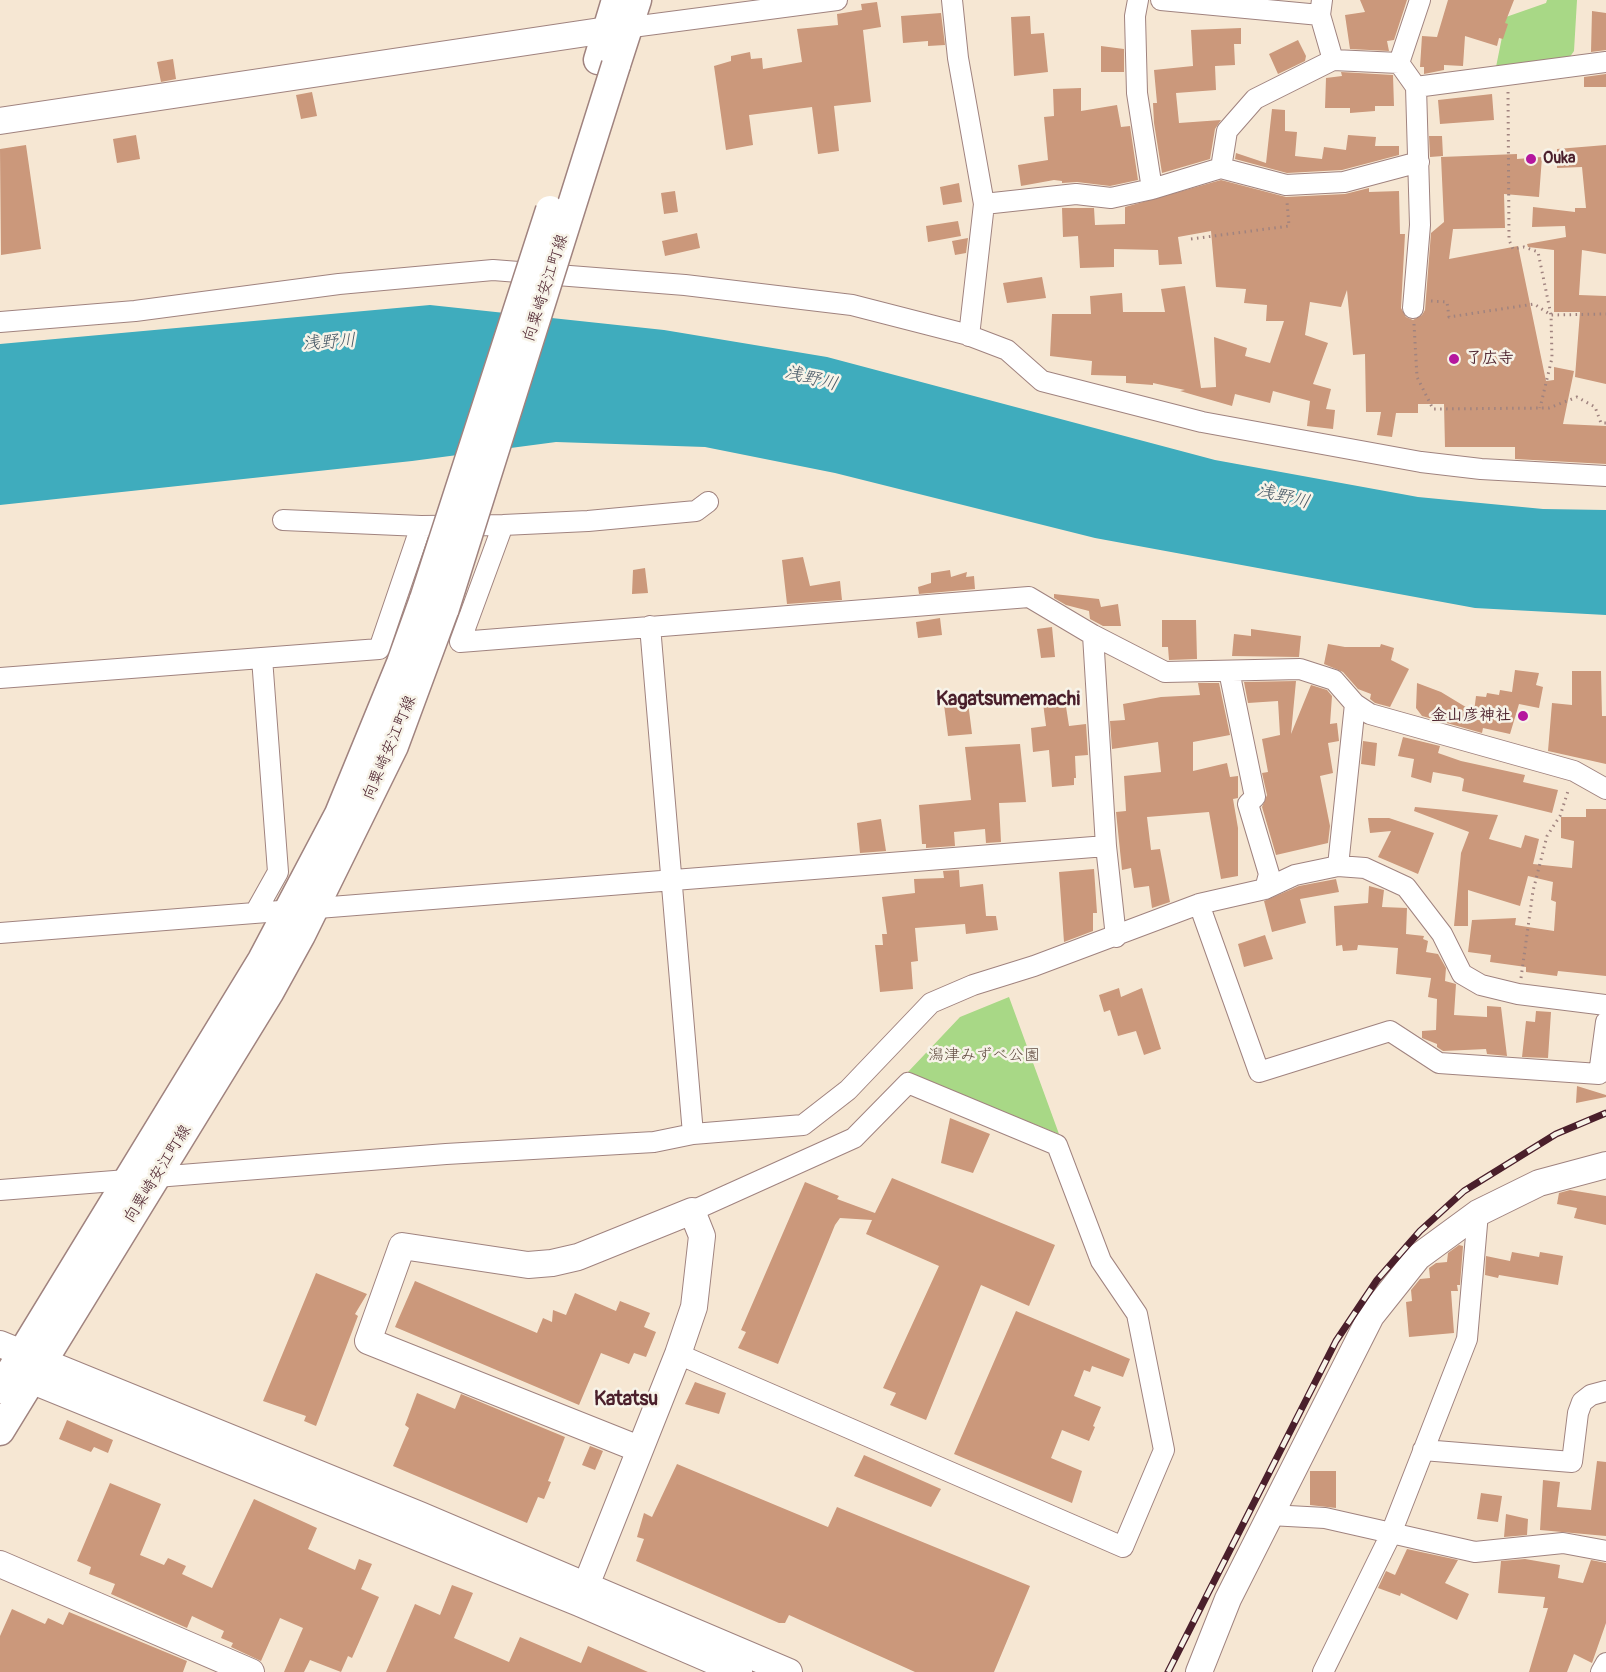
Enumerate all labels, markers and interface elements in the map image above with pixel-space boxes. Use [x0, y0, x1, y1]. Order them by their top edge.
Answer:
place label: Ouka [1543, 149, 1575, 169]
marker: Ouka [1524, 152, 1538, 166]
street label: 向粟崎安江町線 [520, 232, 572, 344]
water label: 浅野川 [301, 330, 357, 356]
place label: 了広寺 [1466, 349, 1514, 369]
marker: 了広寺 [1447, 352, 1461, 366]
water label: 浅野川 [782, 362, 840, 396]
water label: 浅野川 [1254, 480, 1312, 514]
district label: Kagatsumemachi [936, 688, 1080, 712]
street label: 向粟崎安江町線 [359, 693, 421, 803]
place label: 金山彦神社 [1431, 706, 1511, 726]
marker: 金山彦神社 [1516, 709, 1530, 723]
park label: 潟津みずべ公園 [928, 1046, 1040, 1066]
street label: 向粟崎安江町線 [120, 1121, 196, 1227]
district label: Katatsu [594, 1388, 658, 1412]

